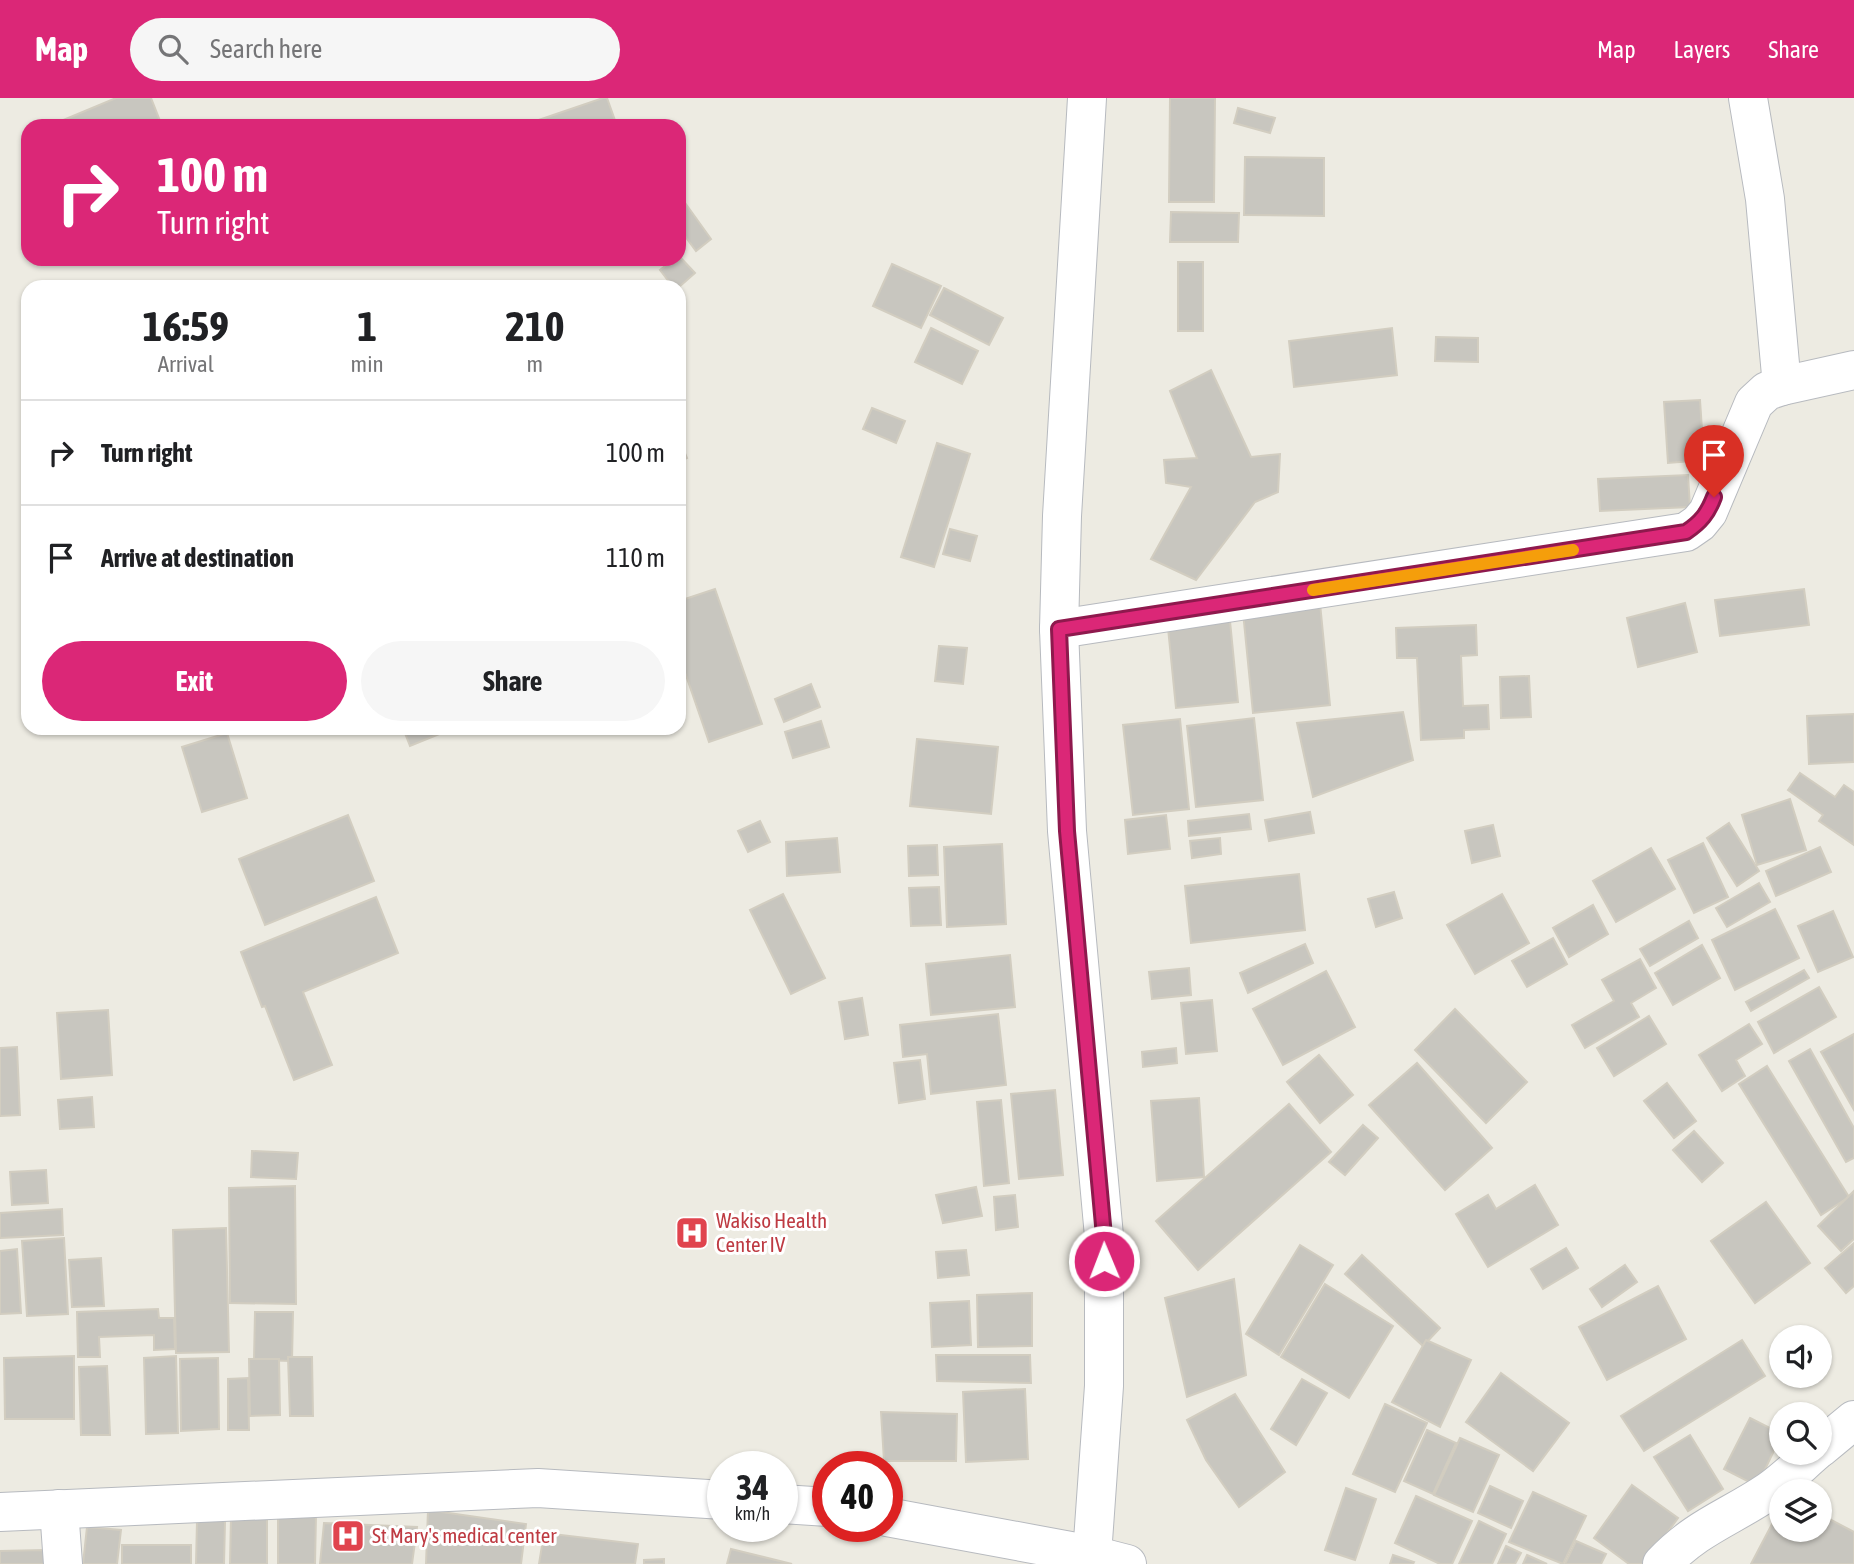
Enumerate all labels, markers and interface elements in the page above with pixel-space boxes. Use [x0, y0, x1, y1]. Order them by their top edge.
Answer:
search box [130, 18, 620, 81]
text: Map [35, 30, 88, 68]
icon: search [154, 30, 192, 68]
text: Search here [210, 34, 322, 64]
text: Map [1597, 36, 1636, 63]
text: Layers [1674, 36, 1730, 63]
text: Share [1768, 36, 1819, 63]
text: 100 m [157, 146, 268, 202]
icon: right [42, 147, 133, 238]
text: Turn right [157, 204, 270, 241]
text: 16:59 [143, 302, 229, 350]
text: 1 [357, 302, 377, 350]
text: 210 [505, 302, 564, 350]
text: Arrival [158, 351, 214, 377]
text: min [351, 351, 384, 377]
text: m [527, 351, 543, 377]
pin [1684, 425, 1744, 497]
icon: right [42, 434, 80, 472]
icon: arrive [1695, 436, 1733, 474]
text: Turn right [101, 438, 192, 468]
text: 100 m [606, 438, 665, 468]
icon: arrive [42, 539, 80, 577]
text: Arrive at destination [101, 543, 294, 573]
text: 110 m [606, 543, 665, 573]
button: Exit [42, 641, 347, 721]
button: Share [361, 641, 665, 721]
place label: Wakiso Health Center IV [716, 1208, 827, 1256]
hospital icon: Wakiso Health Center IV [673, 1214, 711, 1252]
position arrow [1067, 1224, 1141, 1298]
map controls [1769, 1325, 1832, 1542]
button: sound [1769, 1325, 1832, 1388]
button: search [1769, 1402, 1832, 1465]
speed limit sign: 40 [812, 1451, 903, 1542]
text: 34 [736, 1467, 769, 1507]
button: layers [1769, 1479, 1832, 1542]
text: km/h [735, 1503, 770, 1524]
hospital icon: St Mary's medical center [329, 1517, 367, 1555]
place label: St Mary's medical center [372, 1523, 557, 1547]

